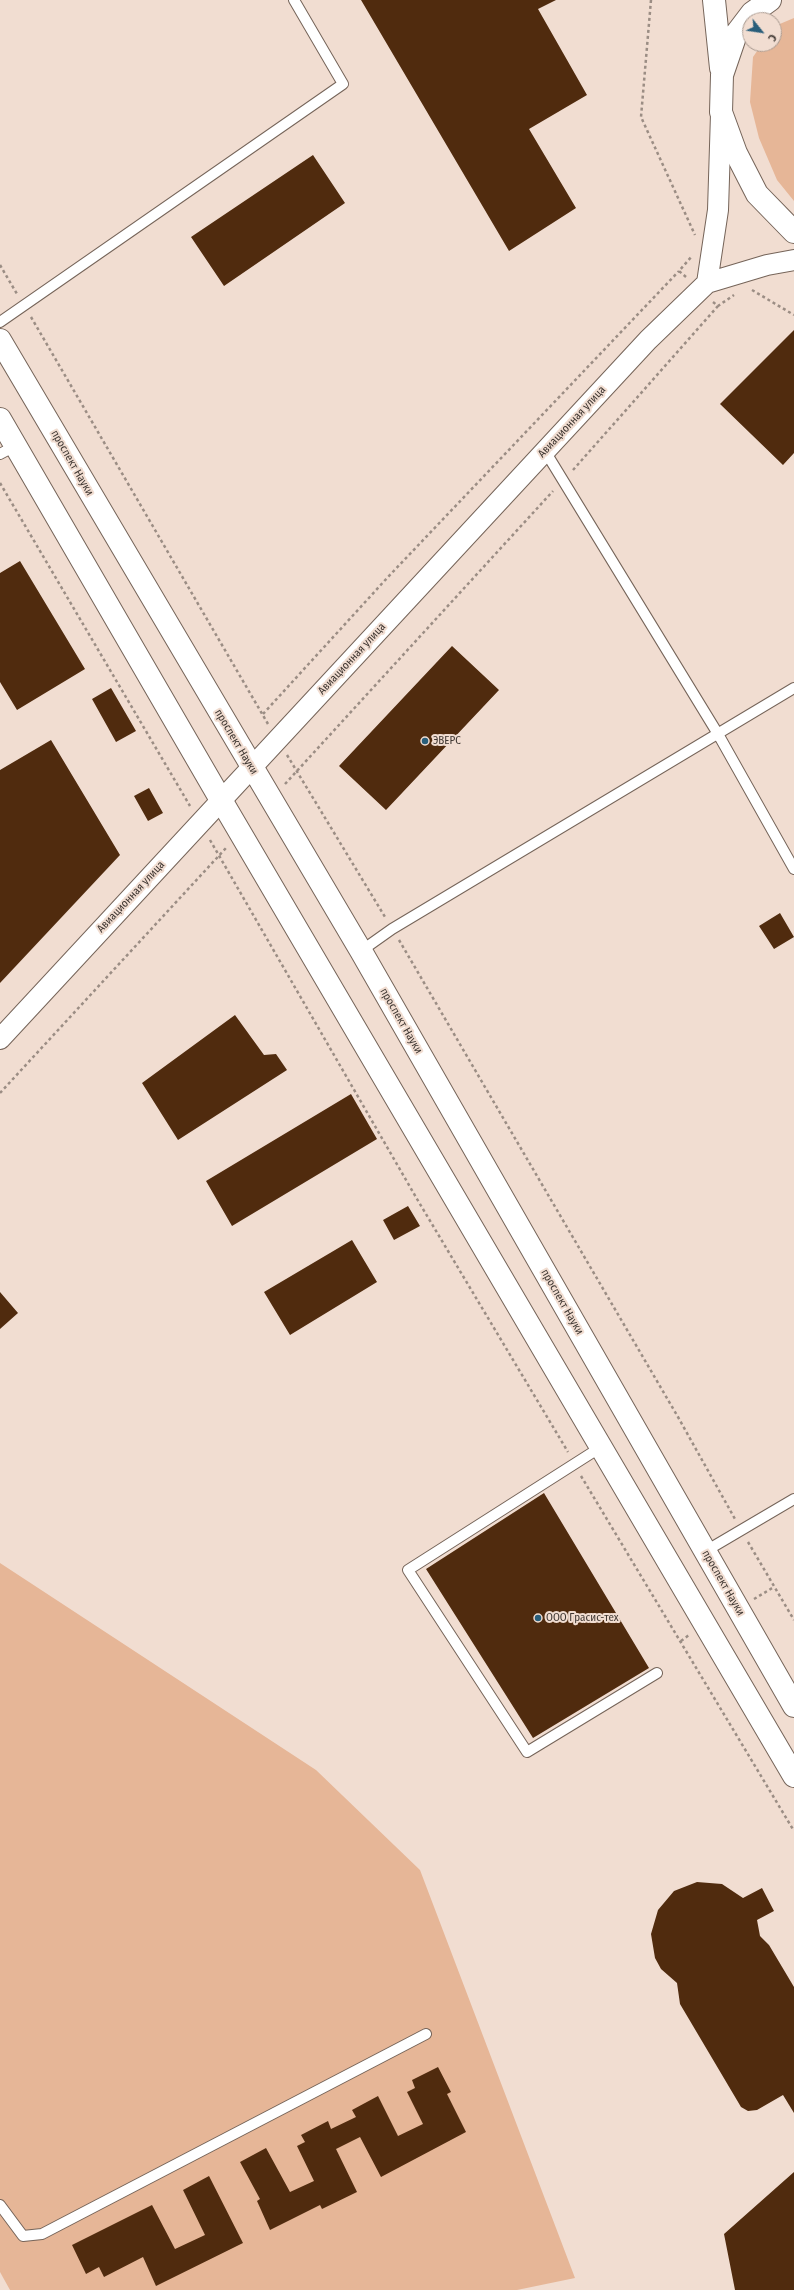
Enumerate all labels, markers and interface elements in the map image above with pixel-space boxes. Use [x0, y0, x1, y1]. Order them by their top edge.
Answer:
north arrow [742, 12, 782, 52]
text: С [765, 32, 779, 43]
street label: Авиационная улица [536, 384, 608, 460]
street label: проспект Науки [48, 428, 96, 498]
street label: Авиационная улица [316, 621, 388, 697]
street label: проспект Науки [211, 707, 261, 777]
place label: ЭВЕРС [433, 734, 461, 748]
marker: ЭВЕРС [420, 736, 430, 746]
street label: Авиационная улица [95, 859, 167, 935]
street label: проспект Науки [377, 986, 425, 1056]
street label: проспект Науки [538, 1267, 586, 1337]
street label: проспект Науки [699, 1548, 747, 1618]
place label: ООО Грасис-тех [546, 1611, 619, 1625]
marker: ООО Грасис-тех [533, 1613, 543, 1623]

